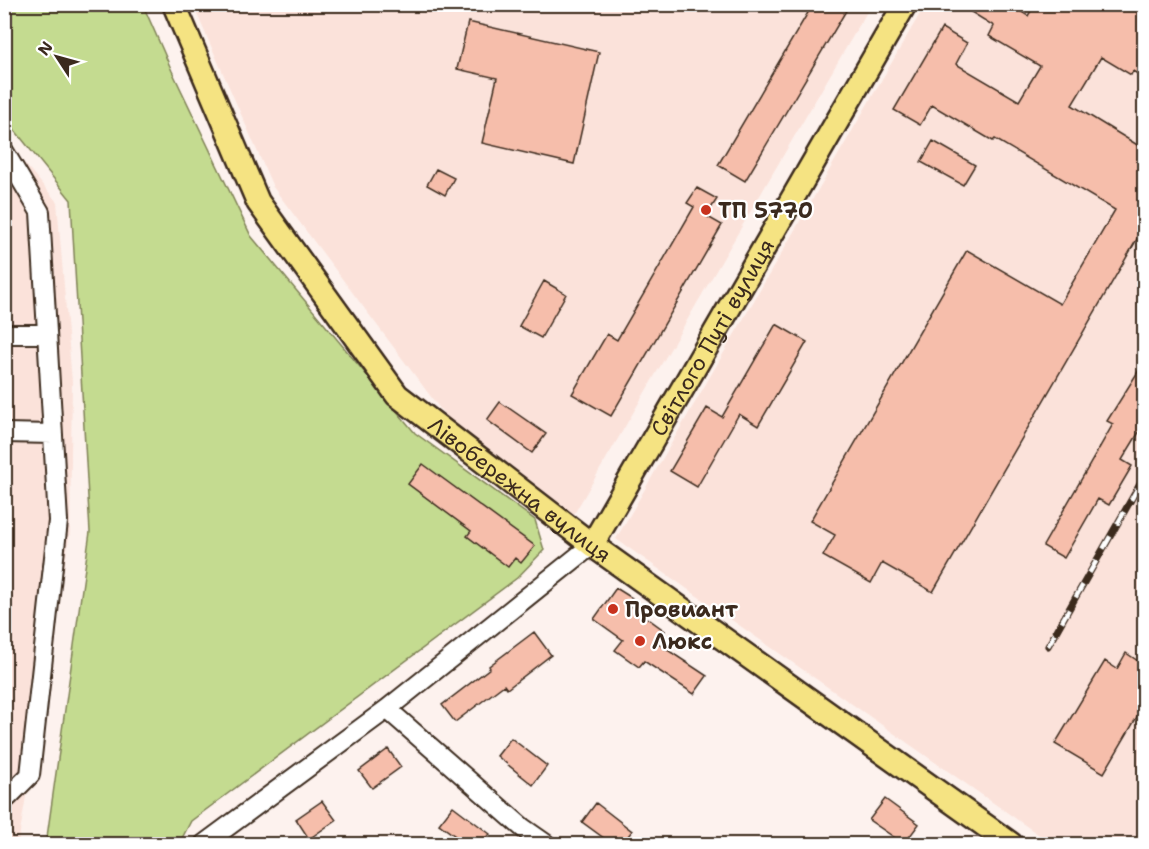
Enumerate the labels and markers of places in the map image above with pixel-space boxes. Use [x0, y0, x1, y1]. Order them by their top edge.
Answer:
place label: ТП 5770 [718, 196, 813, 225]
marker: ТП 5770 [699, 203, 713, 217]
place label: Провиант [625, 595, 739, 624]
marker: Провиант [606, 602, 620, 616]
place label: Люкс [652, 627, 712, 656]
marker: Люкс [633, 634, 647, 648]

